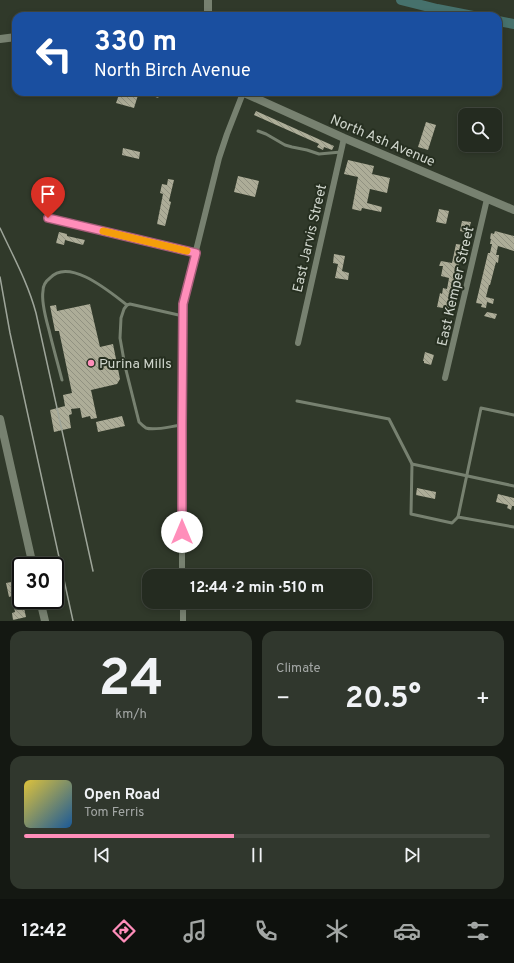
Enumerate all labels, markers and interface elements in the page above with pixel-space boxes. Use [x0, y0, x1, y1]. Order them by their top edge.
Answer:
text: 330 m [94, 25, 177, 61]
icon: left [28, 28, 80, 80]
text: North Birch Avenue [94, 60, 251, 83]
map controls [458, 108, 502, 152]
button: search [458, 108, 502, 152]
street label: North Ash Avenue [327, 112, 437, 171]
pin [31, 177, 65, 218]
icon: arrive [37, 183, 59, 205]
street label: East Jarvis Street [290, 183, 331, 294]
street label: East Kemper Street [434, 225, 479, 348]
place label: Purina Mills [99, 356, 172, 373]
marker: Purina Mills [86, 358, 96, 368]
position arrow [161, 511, 203, 553]
speed limit sign: 30 [12, 557, 64, 609]
text: 12:44 · 2 min · 510 m [190, 579, 324, 598]
text: 24 [98, 648, 164, 714]
text: Climate [276, 661, 321, 677]
text: 20.5° [345, 681, 421, 718]
text: − [276, 686, 290, 713]
text: + [476, 686, 490, 713]
text: km/h [115, 707, 147, 723]
text: Open Road [84, 786, 160, 805]
text: Tom Ferris [84, 805, 144, 821]
icon: previous [91, 844, 113, 866]
icon: pause [246, 844, 268, 866]
icon: next [401, 844, 423, 866]
icon: directions [110, 917, 138, 945]
icon: music [181, 917, 209, 945]
icon: phone [252, 917, 280, 945]
icon: climate [323, 917, 351, 945]
icon: car [393, 917, 421, 945]
icon: filters [464, 917, 492, 945]
text: 12:42 [21, 920, 67, 943]

